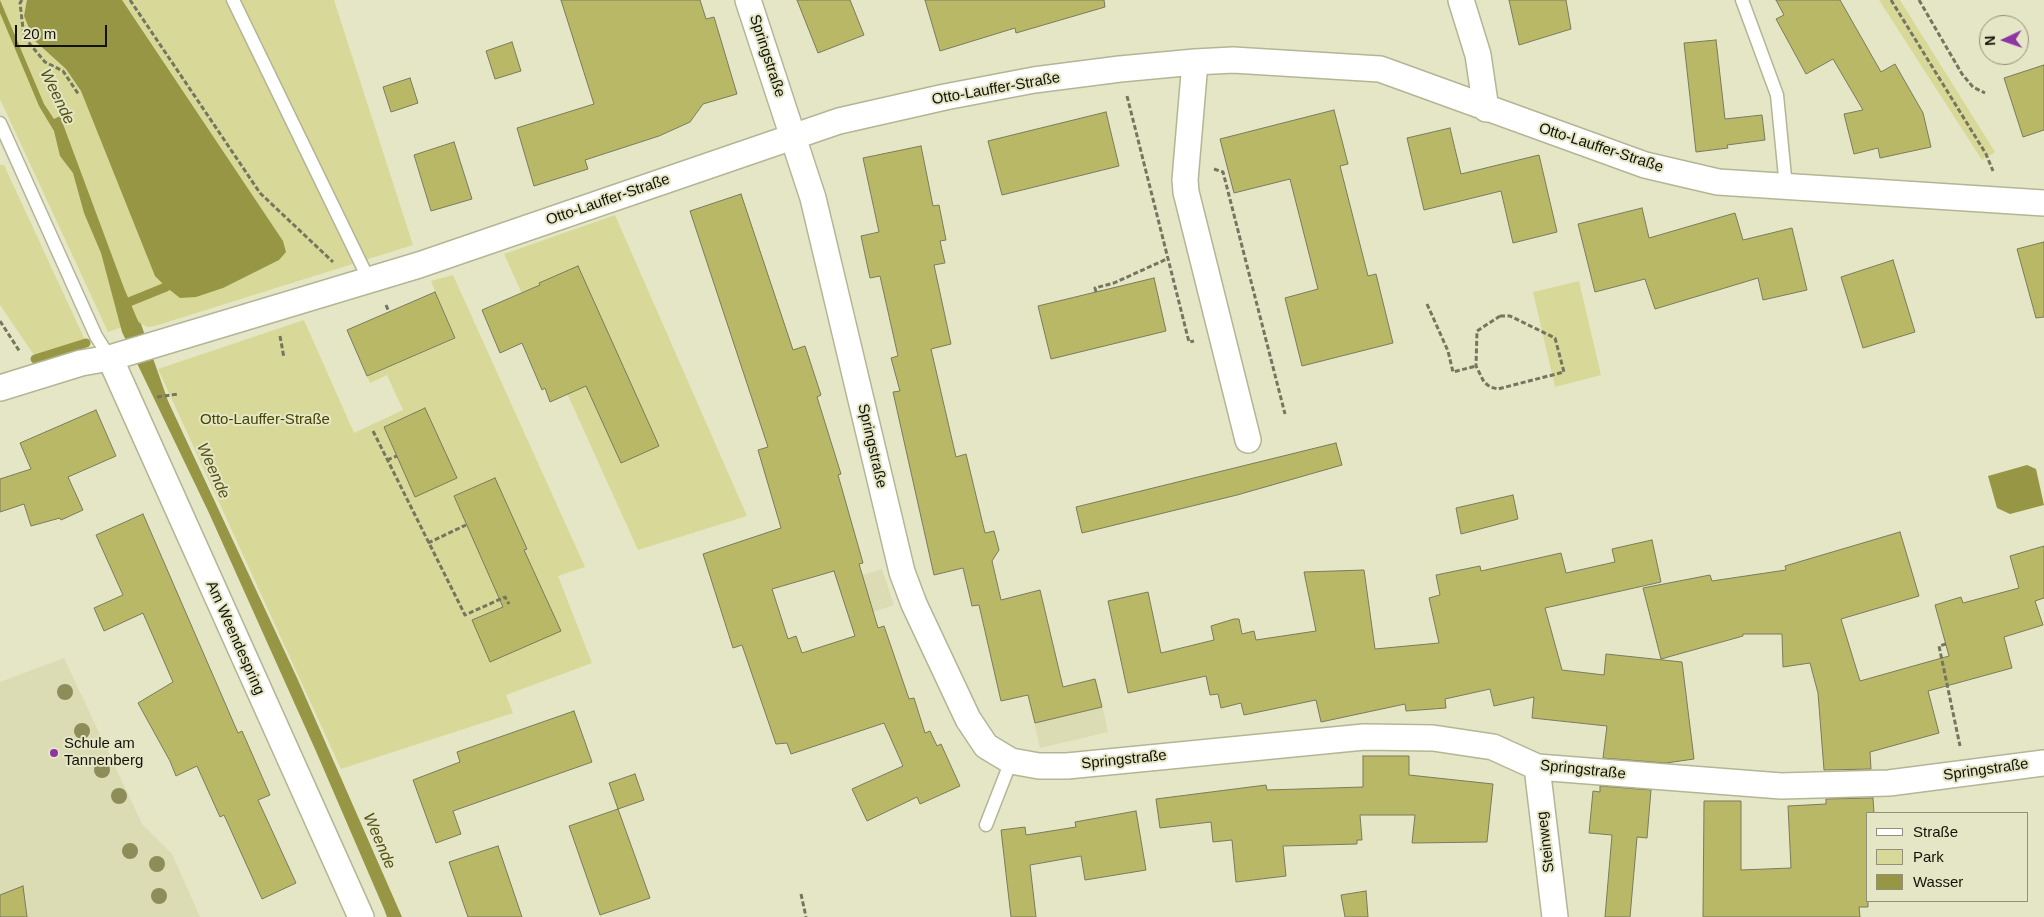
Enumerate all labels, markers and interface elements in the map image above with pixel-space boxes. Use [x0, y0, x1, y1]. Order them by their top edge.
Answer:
street label: Springstraße [745, 12, 789, 100]
scale bar [18, 15, 110, 47]
north arrow [1979, 15, 2029, 65]
text: 20 m [23, 25, 56, 42]
text: N [1982, 35, 1998, 46]
water label: Weende [35, 66, 79, 128]
street label: Otto-Lauffer-Straße [931, 69, 1061, 109]
street label: Otto-Lauffer-Straße [1537, 119, 1665, 177]
street label: Otto-Lauffer-Straße [544, 170, 672, 230]
street label: Springstraße [854, 402, 890, 490]
park label: Otto-Lauffer-Straße [200, 411, 330, 429]
water label: Weende [192, 440, 234, 502]
street label: Am Weendespring [202, 578, 268, 698]
place label: Schule am Tannenberg [64, 735, 143, 770]
marker: Schule am Tannenberg [48, 747, 60, 759]
street label: Springstraße [1080, 747, 1168, 773]
street label: Springstraße [1942, 755, 2030, 785]
street label: Springstraße [1539, 757, 1627, 783]
water label: Weende [359, 810, 399, 872]
street label: Steinweg [1533, 810, 1559, 874]
legend [1866, 812, 2029, 902]
text: Straße [1913, 823, 1958, 840]
text: Park [1913, 848, 1944, 865]
text: Wasser [1913, 873, 1963, 890]

